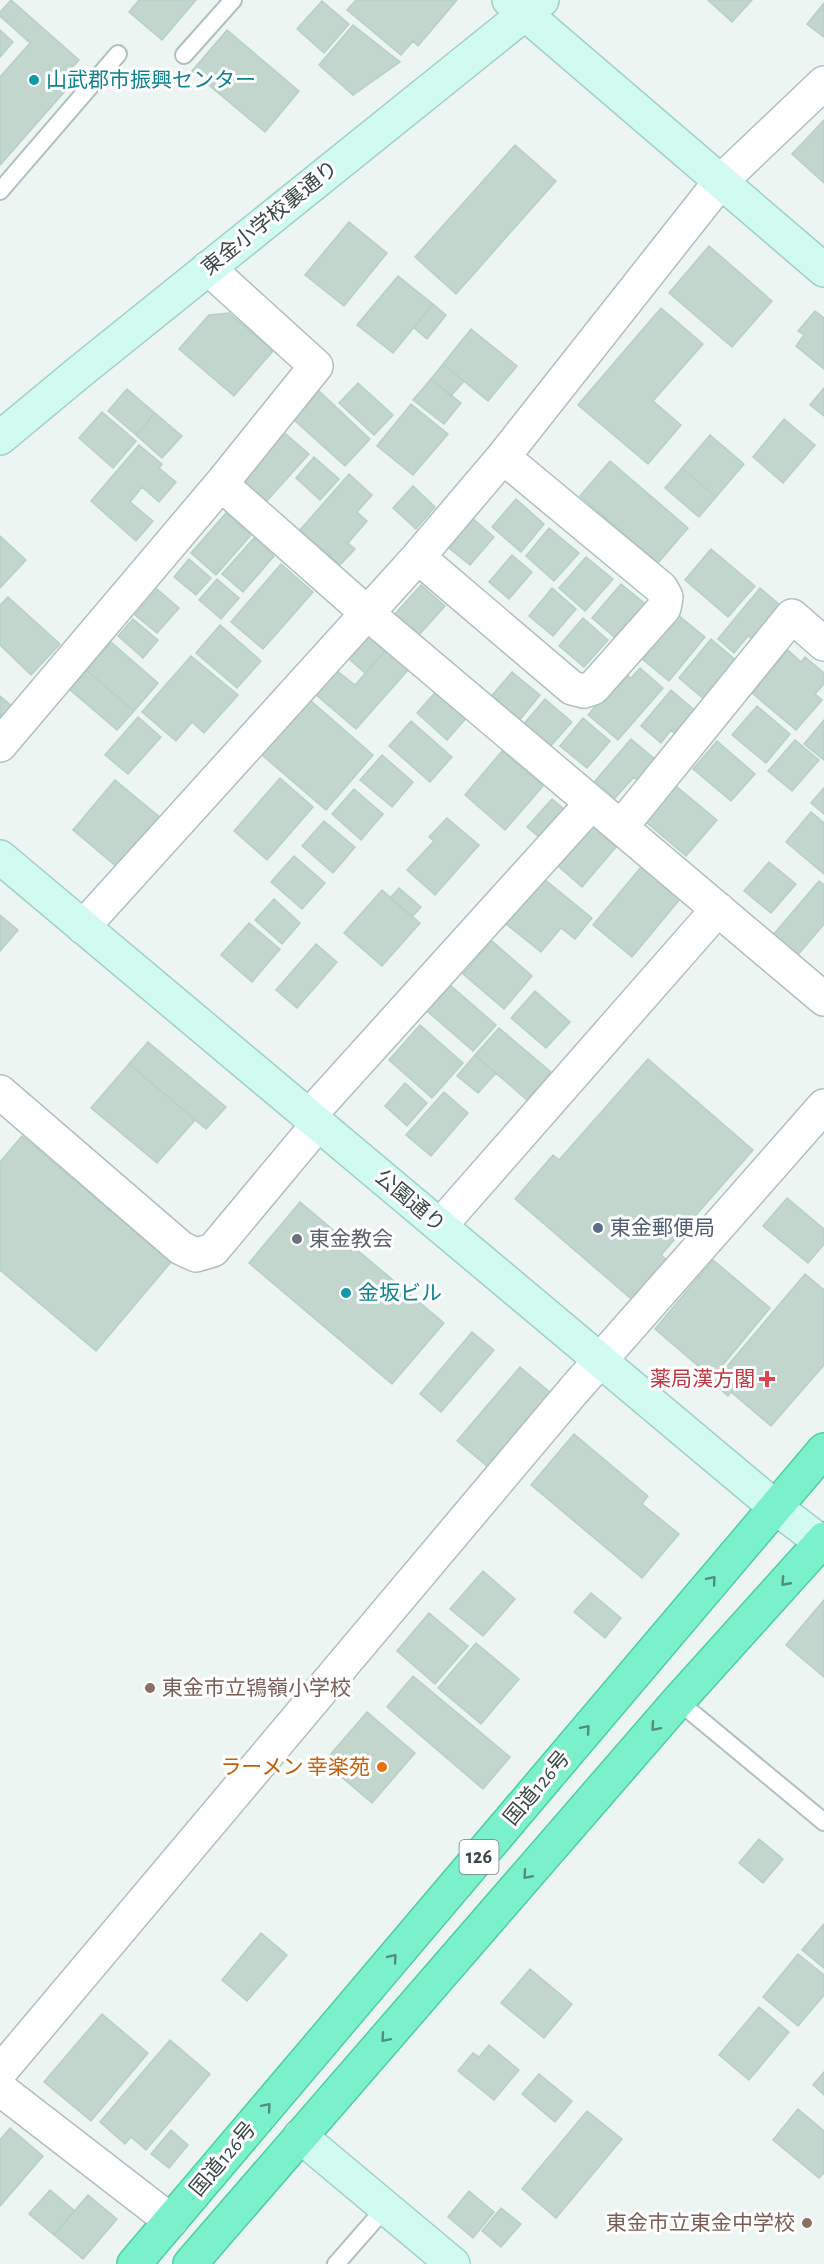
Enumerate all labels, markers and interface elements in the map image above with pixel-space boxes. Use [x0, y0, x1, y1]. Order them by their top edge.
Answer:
place label: 山武郡市振興センター [46, 69, 256, 91]
marker: 山武郡市振興センター [27, 73, 41, 87]
street label: 東金小学校裏通り [197, 156, 342, 279]
street label: 公園通り [371, 1165, 450, 1236]
place label: 東金郵便局 [610, 1217, 715, 1239]
marker: 東金郵便局 [591, 1221, 605, 1235]
place label: 東金教会 [309, 1228, 393, 1250]
marker: 東金教会 [290, 1232, 304, 1246]
place label: 金坂ビル [358, 1282, 442, 1304]
marker: 金坂ビル [339, 1286, 353, 1300]
place label: 薬局漢方閣 [650, 1368, 755, 1390]
marker: 薬局漢方閣 [760, 1372, 774, 1386]
one-way arrow [705, 1576, 716, 1587]
one-way arrow [781, 1576, 792, 1586]
place label: 東金市立鴇嶺小学校 [162, 1677, 351, 1699]
marker: 東金市立鴇嶺小学校 [143, 1681, 157, 1695]
one-way arrow [651, 1720, 662, 1731]
one-way arrow [579, 1725, 590, 1736]
street label: 国道126号 [499, 1746, 574, 1829]
place label: ラーメン 幸楽苑 [220, 1756, 370, 1778]
marker: ラーメン 幸楽苑 [375, 1760, 389, 1774]
road number: 126 [460, 1840, 498, 1874]
one-way arrow [523, 1868, 534, 1879]
one-way arrow [385, 1954, 396, 1965]
one-way arrow [381, 2031, 392, 2042]
one-way arrow [260, 2103, 271, 2114]
street label: 国道126号 [185, 2117, 260, 2200]
place label: 東金市立東金中学校 [606, 2212, 795, 2234]
marker: 東金市立東金中学校 [800, 2216, 814, 2230]

